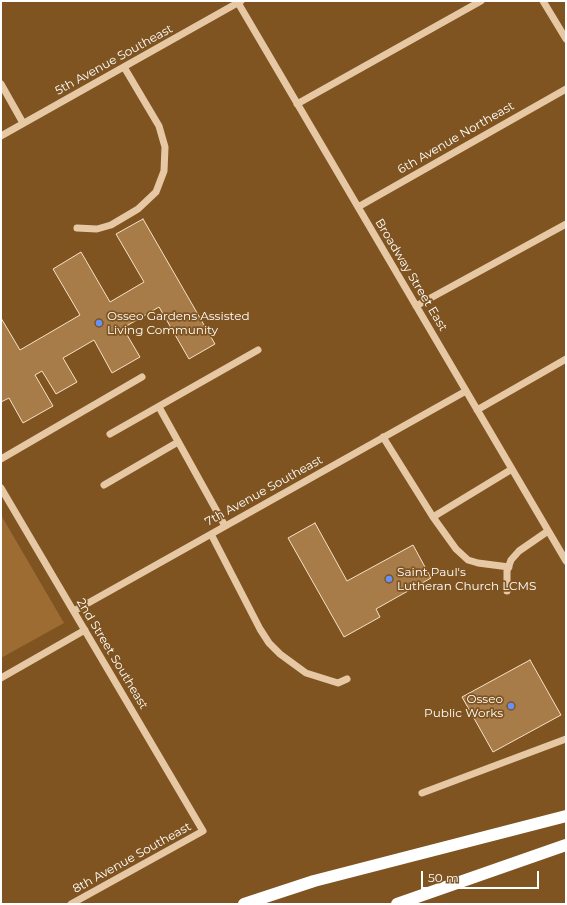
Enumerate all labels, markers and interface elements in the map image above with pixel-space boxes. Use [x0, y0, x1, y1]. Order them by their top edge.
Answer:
street label: 5th Avenue Southeast [53, 22, 175, 98]
street label: 6th Avenue Northeast [395, 99, 517, 177]
street label: Broadway Street East [372, 216, 450, 334]
place label: Osseo Gardens Assisted Living Community [107, 309, 250, 337]
marker: Osseo Gardens Assisted Living Community [94, 318, 104, 328]
street label: 7th Avenue Southeast [203, 453, 325, 529]
place label: Saint Paul's Lutheran Church LCMS [397, 565, 536, 593]
marker: Saint Paul's Lutheran Church LCMS [384, 574, 394, 584]
street label: 2nd Street Southeast [73, 596, 151, 712]
place label: Osseo Public Works [424, 692, 503, 720]
marker: Osseo Public Works [506, 701, 516, 711]
street label: 8th Avenue Southeast [70, 819, 194, 897]
scale bar [423, 863, 541, 889]
text: 50 m [428, 870, 459, 885]

